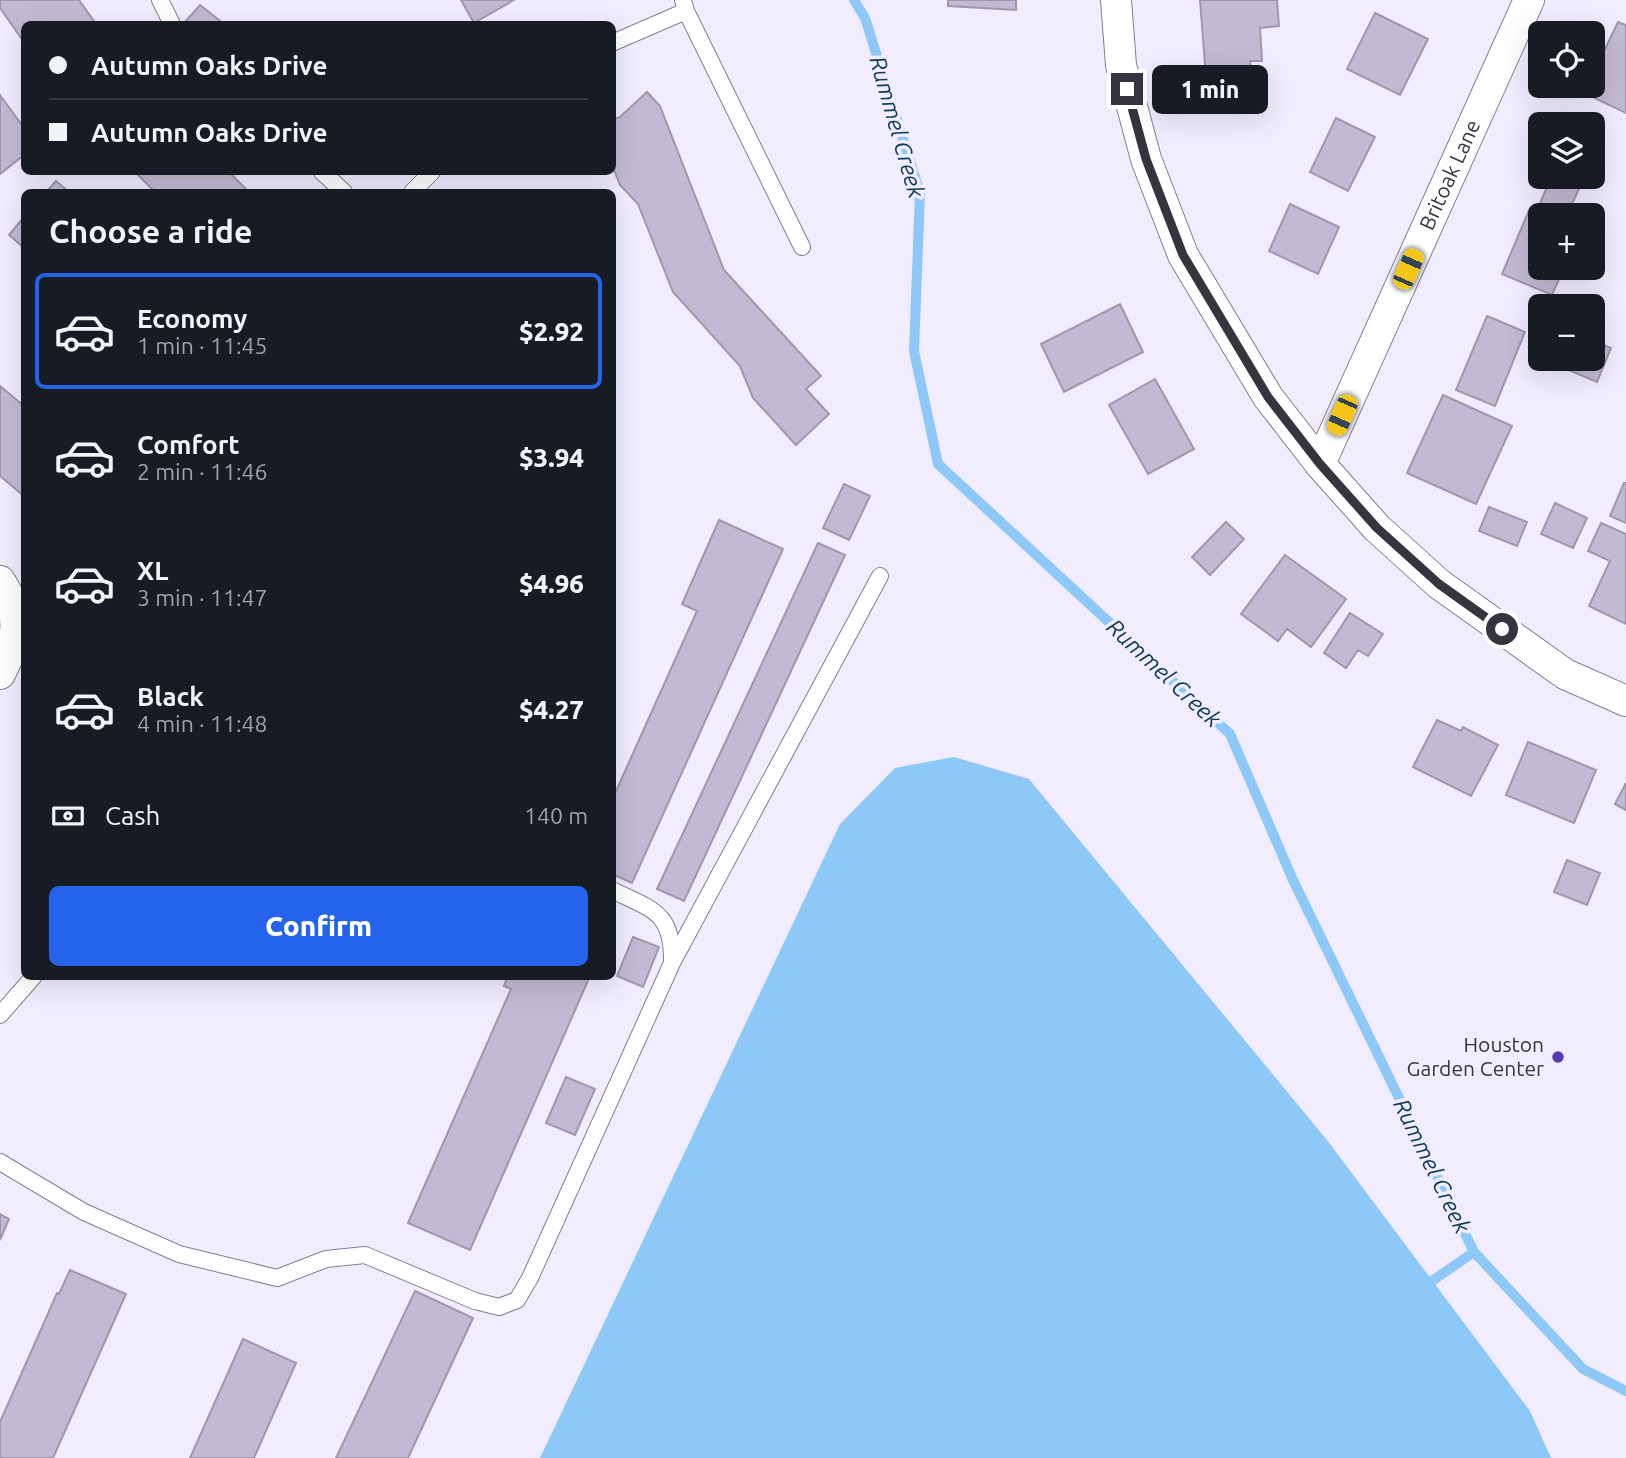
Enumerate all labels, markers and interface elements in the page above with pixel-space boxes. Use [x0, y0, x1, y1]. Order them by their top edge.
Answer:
map controls [1528, 21, 1605, 371]
button: locate [1528, 21, 1605, 98]
text: Autumn Oaks Drive [91, 51, 327, 80]
water label: Rummel Creek [865, 53, 930, 201]
callout: 1 min [1152, 64, 1267, 114]
route end [1111, 73, 1143, 105]
text: 1 min [1181, 77, 1239, 102]
button: layers [1528, 112, 1605, 189]
street label: Britoak Lane [1414, 116, 1485, 233]
text: Autumn Oaks Drive [91, 118, 327, 147]
button: + [1528, 203, 1605, 280]
text: Choose a ride [49, 213, 252, 249]
car [1390, 246, 1427, 292]
button: − [1528, 294, 1605, 371]
icon: car [53, 300, 116, 363]
text: Economy [137, 304, 247, 333]
text: $2.92 [519, 317, 584, 346]
text: 1 min · 11:45 [137, 333, 268, 358]
car [1324, 392, 1361, 438]
icon: car [53, 426, 116, 489]
text: Comfort [137, 430, 240, 459]
text: $3.94 [519, 443, 584, 472]
text: 2 min · 11:46 [137, 459, 268, 484]
icon: car [53, 552, 116, 615]
text: XL [137, 556, 168, 585]
text: $4.96 [519, 569, 584, 598]
text: 3 min · 11:47 [137, 585, 268, 610]
route start [1486, 613, 1518, 645]
water label: Rummel Creek [1102, 614, 1227, 732]
icon: car [53, 678, 116, 741]
text: Black [137, 682, 204, 711]
text: $4.27 [519, 695, 584, 724]
text: 4 min · 11:48 [137, 711, 268, 736]
icon: cash [49, 797, 87, 835]
text: Cash [105, 801, 160, 830]
text: 140 m [524, 803, 588, 828]
button: Confirm [49, 886, 588, 966]
place label: Houston Garden Center [1406, 1032, 1544, 1080]
marker: Houston Garden Center [1550, 1049, 1566, 1065]
water label: Rummel Creek [1389, 1095, 1476, 1237]

